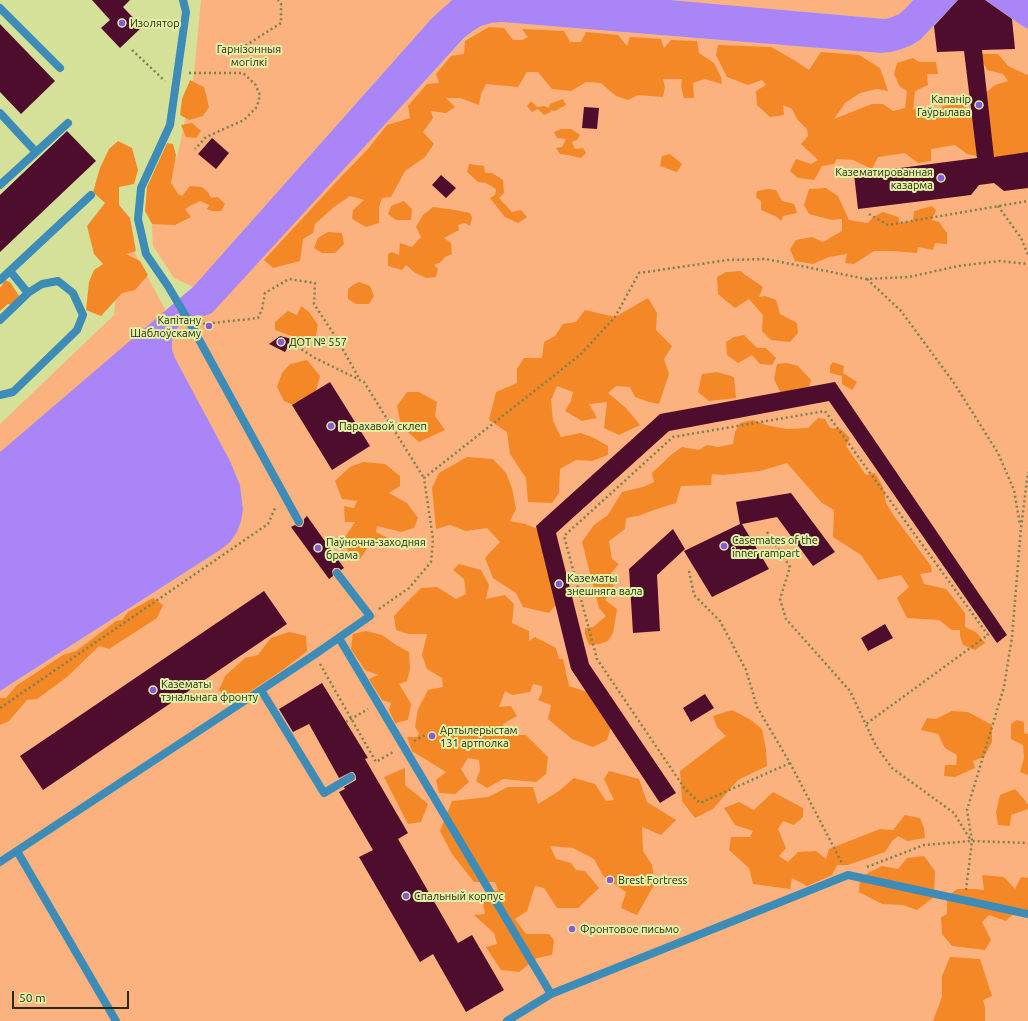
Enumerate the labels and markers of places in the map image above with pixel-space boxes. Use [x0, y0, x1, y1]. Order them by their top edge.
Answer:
place label: Изолятор [130, 16, 180, 30]
marker: Изолятор [117, 18, 127, 28]
place label: Капанір Гаўрылава [917, 92, 971, 118]
marker: Капанір Гаўрылава [974, 100, 984, 110]
place label: Казематированная казарма [835, 165, 933, 191]
marker: Казематированная казарма [936, 173, 946, 183]
place label: Капітану Шаблоўскаму [130, 313, 201, 339]
marker: Капітану Шаблоўскаму [204, 321, 214, 331]
place label: ДОТ № 557 [289, 335, 347, 349]
marker: ДОТ № 557 [276, 337, 286, 347]
place label: Парахавой склеп [339, 419, 427, 433]
marker: Парахавой склеп [326, 421, 336, 431]
place label: Casemates of the inner rampart [732, 533, 818, 559]
place label: Паўночна-заходняя брама [326, 535, 426, 561]
marker: Casemates of the inner rampart [719, 541, 729, 551]
marker: Паўночна-заходняя брама [313, 543, 323, 553]
place label: Казематы знешняга вала [567, 571, 642, 597]
marker: Казематы знешняга вала [554, 579, 564, 589]
place label: Казематы тэнальнага фронту [161, 677, 258, 703]
marker: Казематы тэнальнага фронту [148, 685, 158, 695]
place label: Артылерыстам 131 артполка [440, 723, 518, 749]
marker: Артылерыстам 131 артполка [427, 731, 437, 741]
place label: Brest Fortress [618, 873, 687, 887]
marker: Brest Fortress [605, 875, 615, 885]
place label: Спальный корпус [414, 889, 504, 903]
marker: Спальный корпус [401, 891, 411, 901]
place label: Фронтовое письмо [580, 922, 679, 936]
marker: Фронтовое письмо [567, 924, 577, 934]

